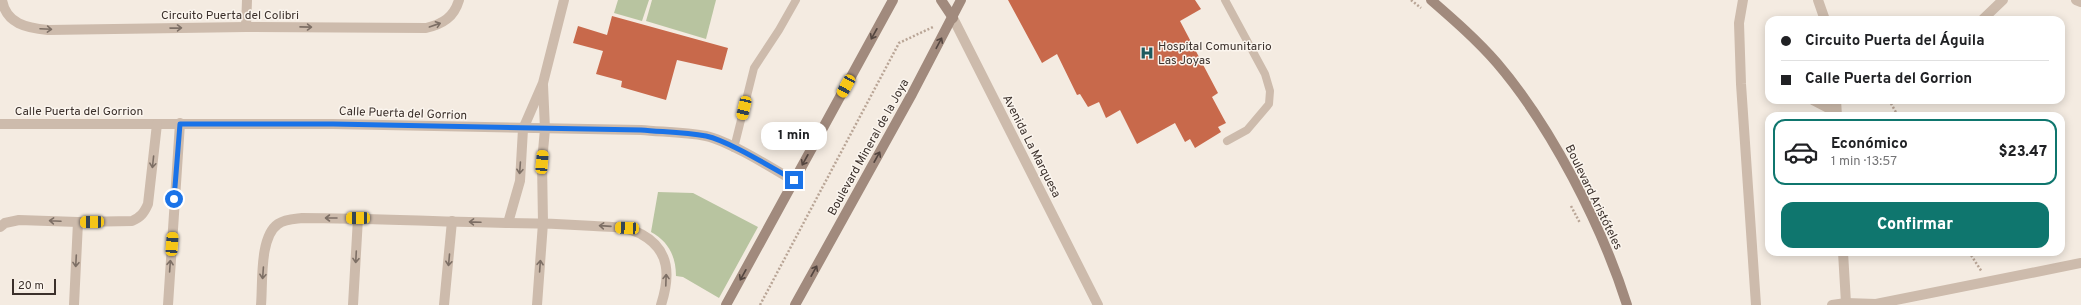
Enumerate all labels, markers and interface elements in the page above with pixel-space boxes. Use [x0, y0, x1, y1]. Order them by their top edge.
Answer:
street label: Circuito Puerta del Colibri [161, 8, 299, 24]
one-way arrow [429, 21, 442, 28]
one-way arrow [299, 23, 312, 31]
one-way arrow [169, 24, 182, 32]
one-way arrow [39, 26, 52, 33]
one-way arrow [870, 28, 878, 40]
text: Circuito Puerta del Águila [1805, 32, 1985, 51]
one-way arrow [936, 37, 944, 49]
place label: Hospital Comunitario Las Joyas [1158, 39, 1272, 69]
hospital icon: Hospital Comunitario Las Joyas [1139, 45, 1155, 61]
text: Calle Puerta del Gorrion [1805, 70, 1972, 89]
car [835, 73, 857, 99]
street label: Boulevard Mineral de la Joya [825, 76, 913, 219]
street label: Avenida La Marquesa [998, 92, 1064, 201]
car [735, 95, 753, 121]
street label: Calle Puerta del Gorrion [15, 104, 143, 120]
street label: Calle Puerta del Gorrion [339, 104, 467, 124]
callout: 1 min [761, 122, 827, 150]
text: 1 min [778, 128, 810, 144]
icon: car [1783, 134, 1819, 170]
text: Económico [1831, 135, 1908, 154]
street label: Boulevard Aristóteles [1561, 142, 1626, 253]
text: $23.47 [1998, 143, 2047, 162]
car [535, 150, 549, 174]
one-way arrow [874, 151, 881, 163]
one-way arrow [801, 154, 809, 166]
text: 1 min · 13:57 [1831, 154, 1897, 170]
one-way arrow [149, 155, 157, 168]
one-way arrow [517, 161, 524, 174]
route end [785, 171, 803, 189]
route start [165, 190, 183, 208]
button: Confirmar [1781, 202, 2049, 248]
car [346, 212, 370, 224]
one-way arrow [325, 214, 338, 222]
car [80, 216, 104, 228]
one-way arrow [49, 218, 62, 225]
one-way arrow [469, 218, 482, 226]
car [615, 221, 639, 235]
one-way arrow [599, 223, 612, 230]
car [165, 232, 179, 256]
one-way arrow [352, 250, 359, 263]
one-way arrow [445, 253, 452, 266]
one-way arrow [73, 254, 80, 267]
one-way arrow [167, 260, 174, 273]
one-way arrow [536, 260, 544, 273]
one-way arrow [811, 265, 819, 277]
one-way arrow [260, 266, 267, 279]
one-way arrow [739, 268, 746, 280]
one-way arrow [663, 274, 670, 287]
scale bar [12, 277, 56, 296]
text: 20 m [18, 279, 44, 293]

